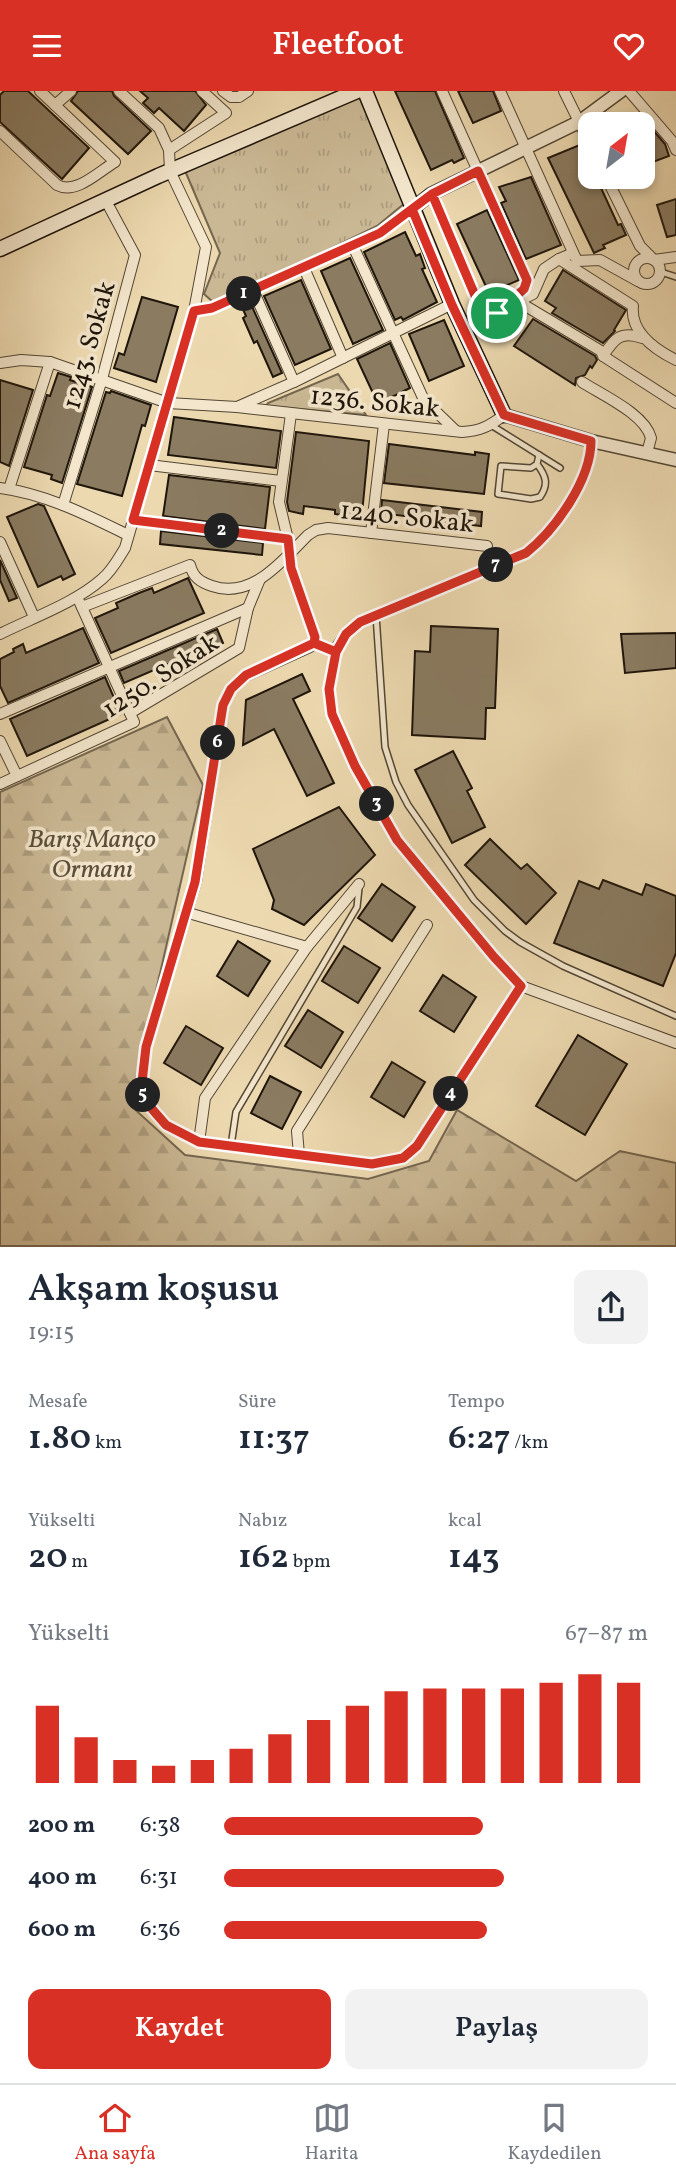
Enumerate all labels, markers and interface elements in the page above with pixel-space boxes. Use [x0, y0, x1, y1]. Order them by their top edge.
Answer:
text: Fleetfoot [272, 24, 404, 68]
icon: menu [28, 27, 66, 65]
icon: heart [610, 27, 648, 65]
north arrow [578, 112, 654, 189]
map controls [578, 112, 655, 189]
street label: 1243. Sokak [54, 277, 125, 414]
pin: 1 [226, 277, 262, 311]
text: 1 [240, 280, 247, 306]
pin [467, 283, 527, 343]
icon: arrive [478, 294, 516, 332]
street label: 1236. Sokak [308, 378, 441, 428]
street label: 1240. Sokak [338, 493, 476, 543]
pin: 2 [204, 513, 240, 549]
text: 2 [217, 517, 226, 543]
pin: 7 [478, 547, 514, 582]
text: 7 [491, 551, 500, 577]
street label: 1250. Sokak [96, 626, 226, 728]
pin: 6 [200, 725, 235, 761]
text: 6 [212, 729, 223, 755]
pin: 3 [360, 787, 394, 821]
text: 3 [372, 790, 381, 816]
park label: Barış Manço Ormanı [28, 822, 156, 888]
pin: 5 [125, 1077, 160, 1112]
pin: 4 [434, 1077, 468, 1111]
text: 4 [445, 1080, 456, 1106]
text: 5 [138, 1081, 147, 1107]
text: Akşam koşusu [28, 1264, 279, 1317]
button: share [574, 1270, 648, 1344]
text: 19:15 [28, 1317, 74, 1349]
text: Mesafe [28, 1389, 87, 1415]
text: Süre [238, 1389, 276, 1415]
text: Tempo [448, 1389, 505, 1415]
text: 1.80 [28, 1415, 91, 1463]
text: 11:37 [238, 1415, 310, 1463]
text: 6:27 [448, 1415, 511, 1463]
text: km [91, 1430, 122, 1456]
text: /km [511, 1430, 548, 1456]
text: Yükselti [28, 1508, 95, 1534]
text: Nabız [238, 1508, 287, 1534]
text: kcal [448, 1508, 482, 1534]
text: 20 [28, 1534, 68, 1582]
text: 162 [238, 1534, 289, 1582]
text: 143 [448, 1534, 500, 1582]
text: m [68, 1549, 88, 1575]
text: bpm [289, 1549, 331, 1575]
text: Yükselti [28, 1618, 109, 1650]
text: 67–87 m [565, 1618, 648, 1650]
text: 200 m [28, 1810, 95, 1842]
text: 6:38 [140, 1810, 181, 1842]
text: 400 m [28, 1862, 97, 1894]
text: 6:31 [140, 1862, 178, 1894]
text: 600 m [28, 1914, 96, 1946]
text: 6:36 [140, 1914, 181, 1946]
button: Kaydet [28, 1989, 331, 2069]
button: Paylaş [345, 1989, 648, 2069]
tab: Ana sayfa [75, 2099, 156, 2167]
tab: Harita [305, 2099, 358, 2167]
tab: Kaydedilen [507, 2099, 601, 2167]

